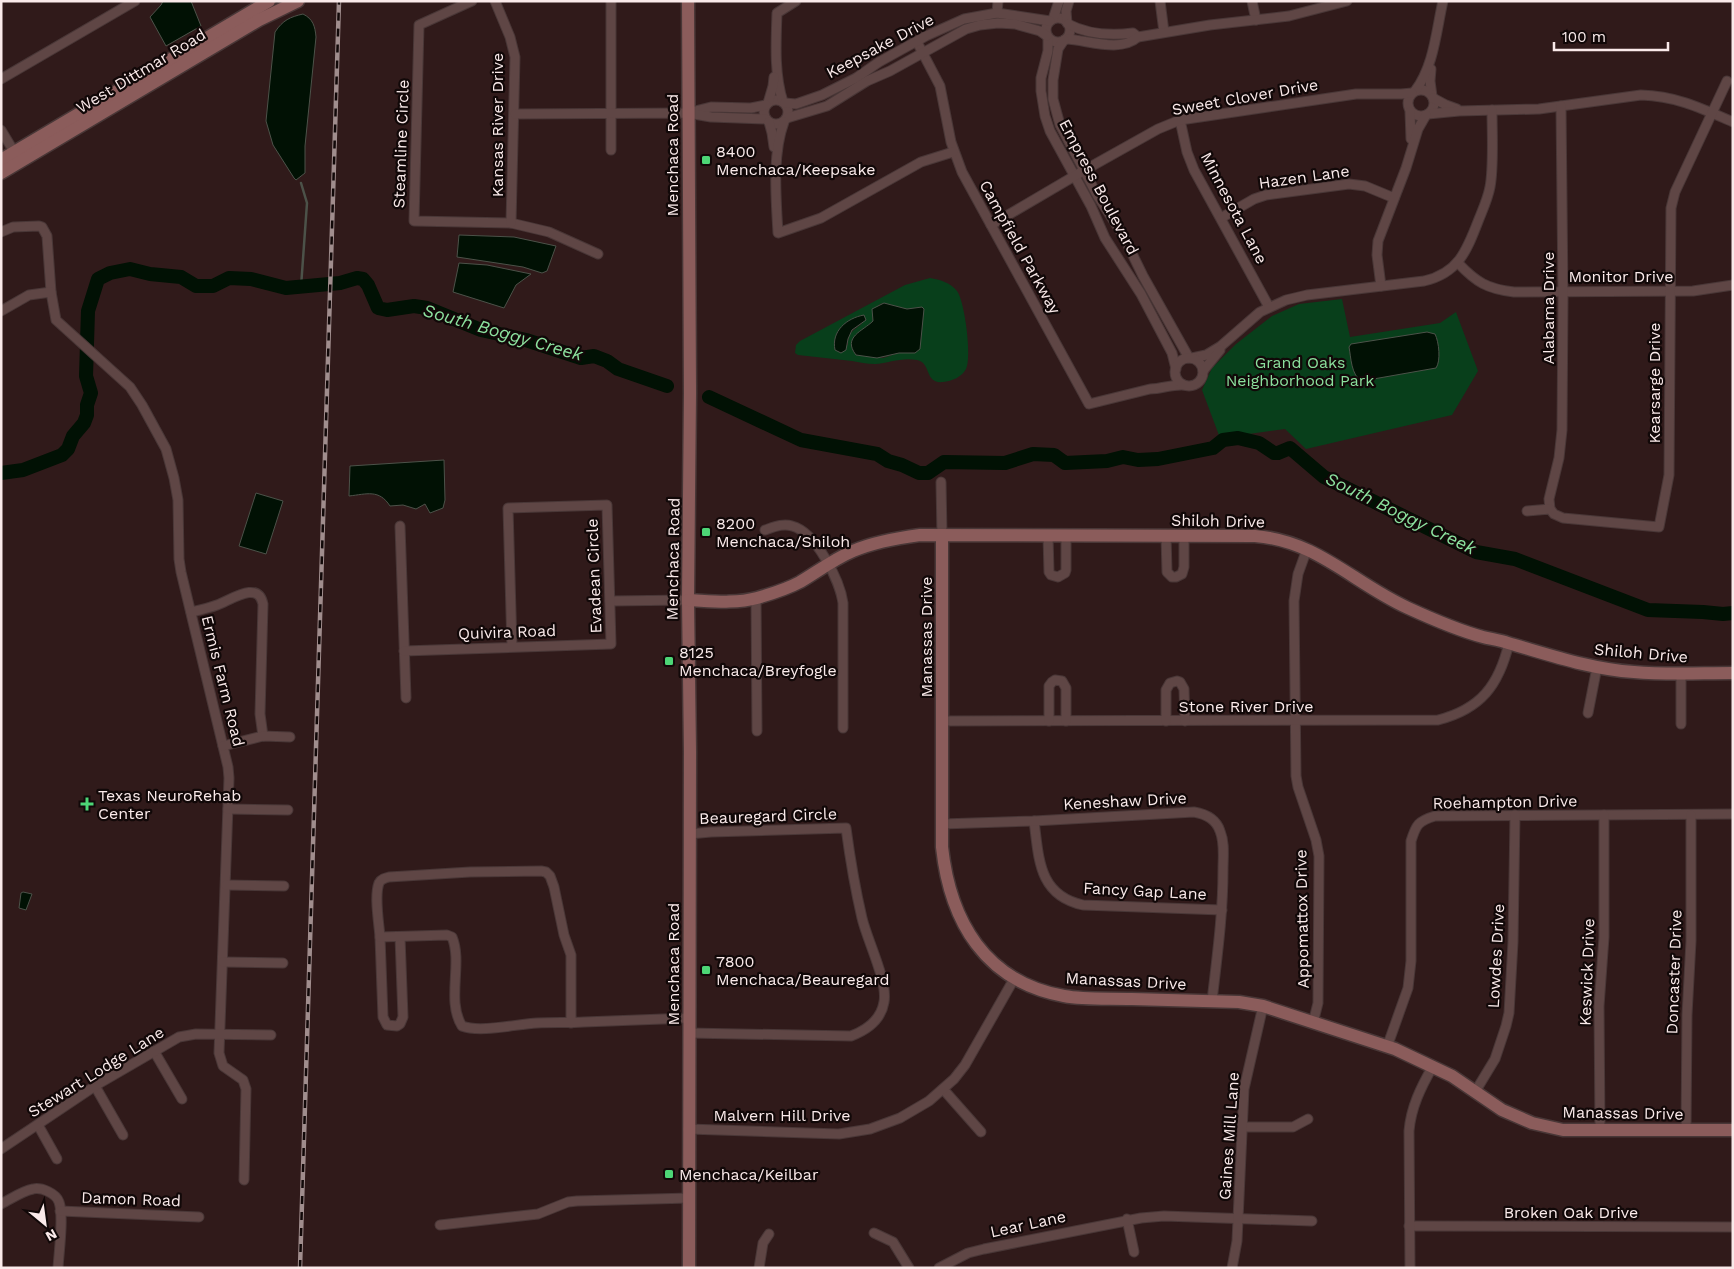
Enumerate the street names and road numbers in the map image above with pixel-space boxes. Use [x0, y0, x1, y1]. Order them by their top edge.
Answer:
street label: Keepsake Drive [823, 10, 937, 82]
street label: West Dittmar Road [73, 25, 209, 117]
street label: Kansas River Drive [488, 53, 507, 197]
street label: Sweet Clover Drive [1170, 75, 1320, 119]
street label: Steamline Circle [389, 79, 413, 209]
street label: Menchaca Road [663, 94, 682, 216]
street label: Empress Boulevard [1055, 116, 1143, 258]
street label: Minnesota Lane [1197, 149, 1271, 267]
street label: Hazen Lane [1257, 161, 1351, 193]
street label: Campfield Parkway [975, 177, 1065, 318]
street label: Alabama Drive [1539, 252, 1558, 364]
street label: Monitor Drive [1568, 267, 1674, 286]
street label: Kearsarge Drive [1645, 323, 1664, 443]
street label: Menchaca Road [662, 497, 684, 621]
street label: Shiloh Drive [1171, 511, 1265, 531]
street label: Evadean Circle [582, 518, 606, 634]
street label: Manassas Drive [917, 576, 936, 698]
street label: Ermis Farm Road [198, 613, 248, 749]
street label: Quivira Road [458, 621, 556, 643]
street label: Shiloh Drive [1593, 639, 1689, 667]
street label: Stone River Drive [1179, 697, 1313, 716]
street label: Keneshaw Drive [1063, 788, 1187, 814]
street label: Roehampton Drive [1432, 791, 1578, 813]
street label: Beauregard Circle [699, 804, 837, 828]
street label: Appomattox Drive [1291, 849, 1313, 989]
street label: Fancy Gap Lane [1083, 878, 1207, 904]
street label: Menchaca Road [664, 903, 683, 1025]
street label: Lowdes Drive [1484, 903, 1508, 1009]
street label: Doncaster Drive [1662, 909, 1686, 1035]
street label: Keswick Drive [1576, 918, 1598, 1026]
street label: Manassas Drive [1065, 968, 1187, 994]
street label: Stewart Lodge Lane [25, 1023, 167, 1121]
street label: Gaines Mill Lane [1215, 1071, 1243, 1201]
street label: Manassas Drive [1562, 1102, 1684, 1124]
street label: Malvern Hill Drive [713, 1106, 851, 1125]
street label: Damon Road [81, 1188, 181, 1210]
street label: Broken Oak Drive [1504, 1203, 1638, 1222]
street label: Lear Lane [988, 1207, 1068, 1241]

